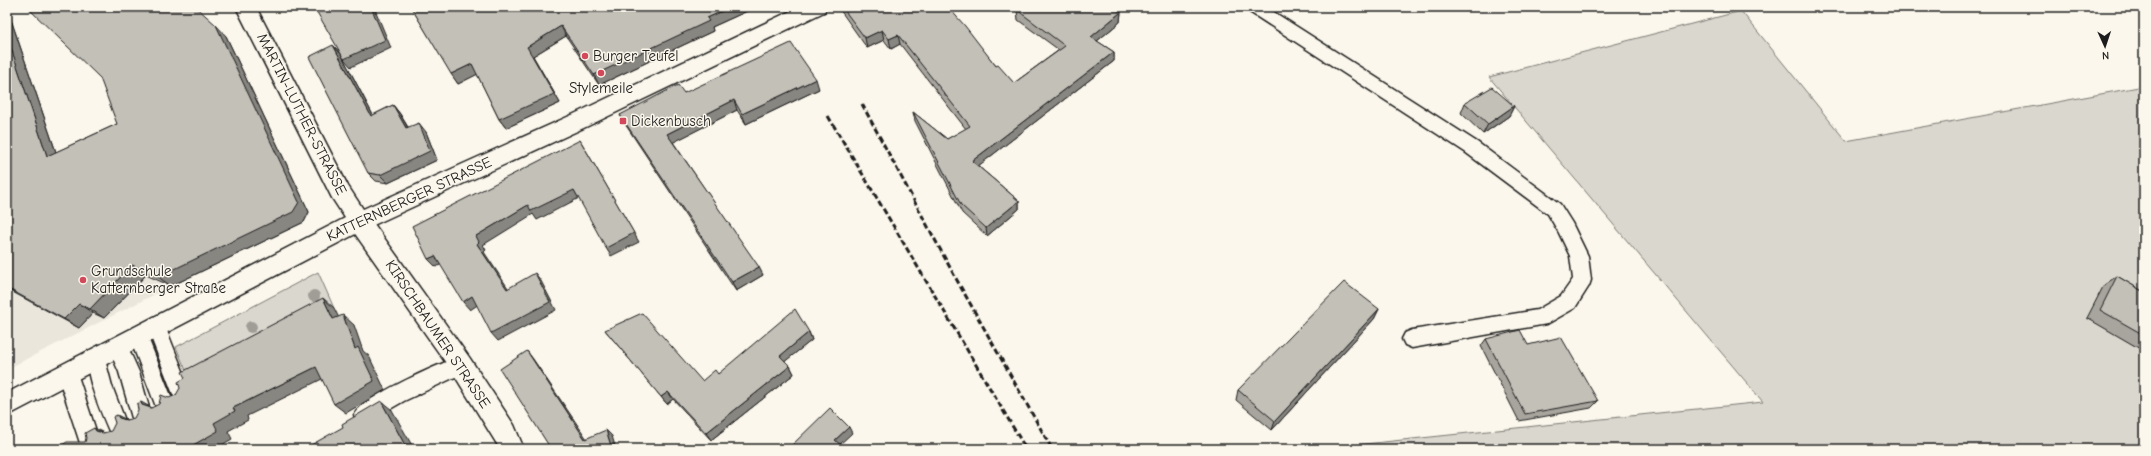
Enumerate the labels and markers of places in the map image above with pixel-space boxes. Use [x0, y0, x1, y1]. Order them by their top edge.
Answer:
place label: Burger Teufel [593, 47, 678, 65]
marker: Burger Teufel [580, 51, 590, 61]
marker: Stylemeile [596, 68, 606, 78]
place label: Stylemeile [569, 79, 634, 97]
place label: Dickenbusch [631, 112, 711, 130]
marker: Dickenbusch [618, 116, 628, 126]
place label: Grundschule Katternberger Straße [91, 262, 226, 297]
marker: Grundschule Katternberger Straße [78, 275, 88, 285]

